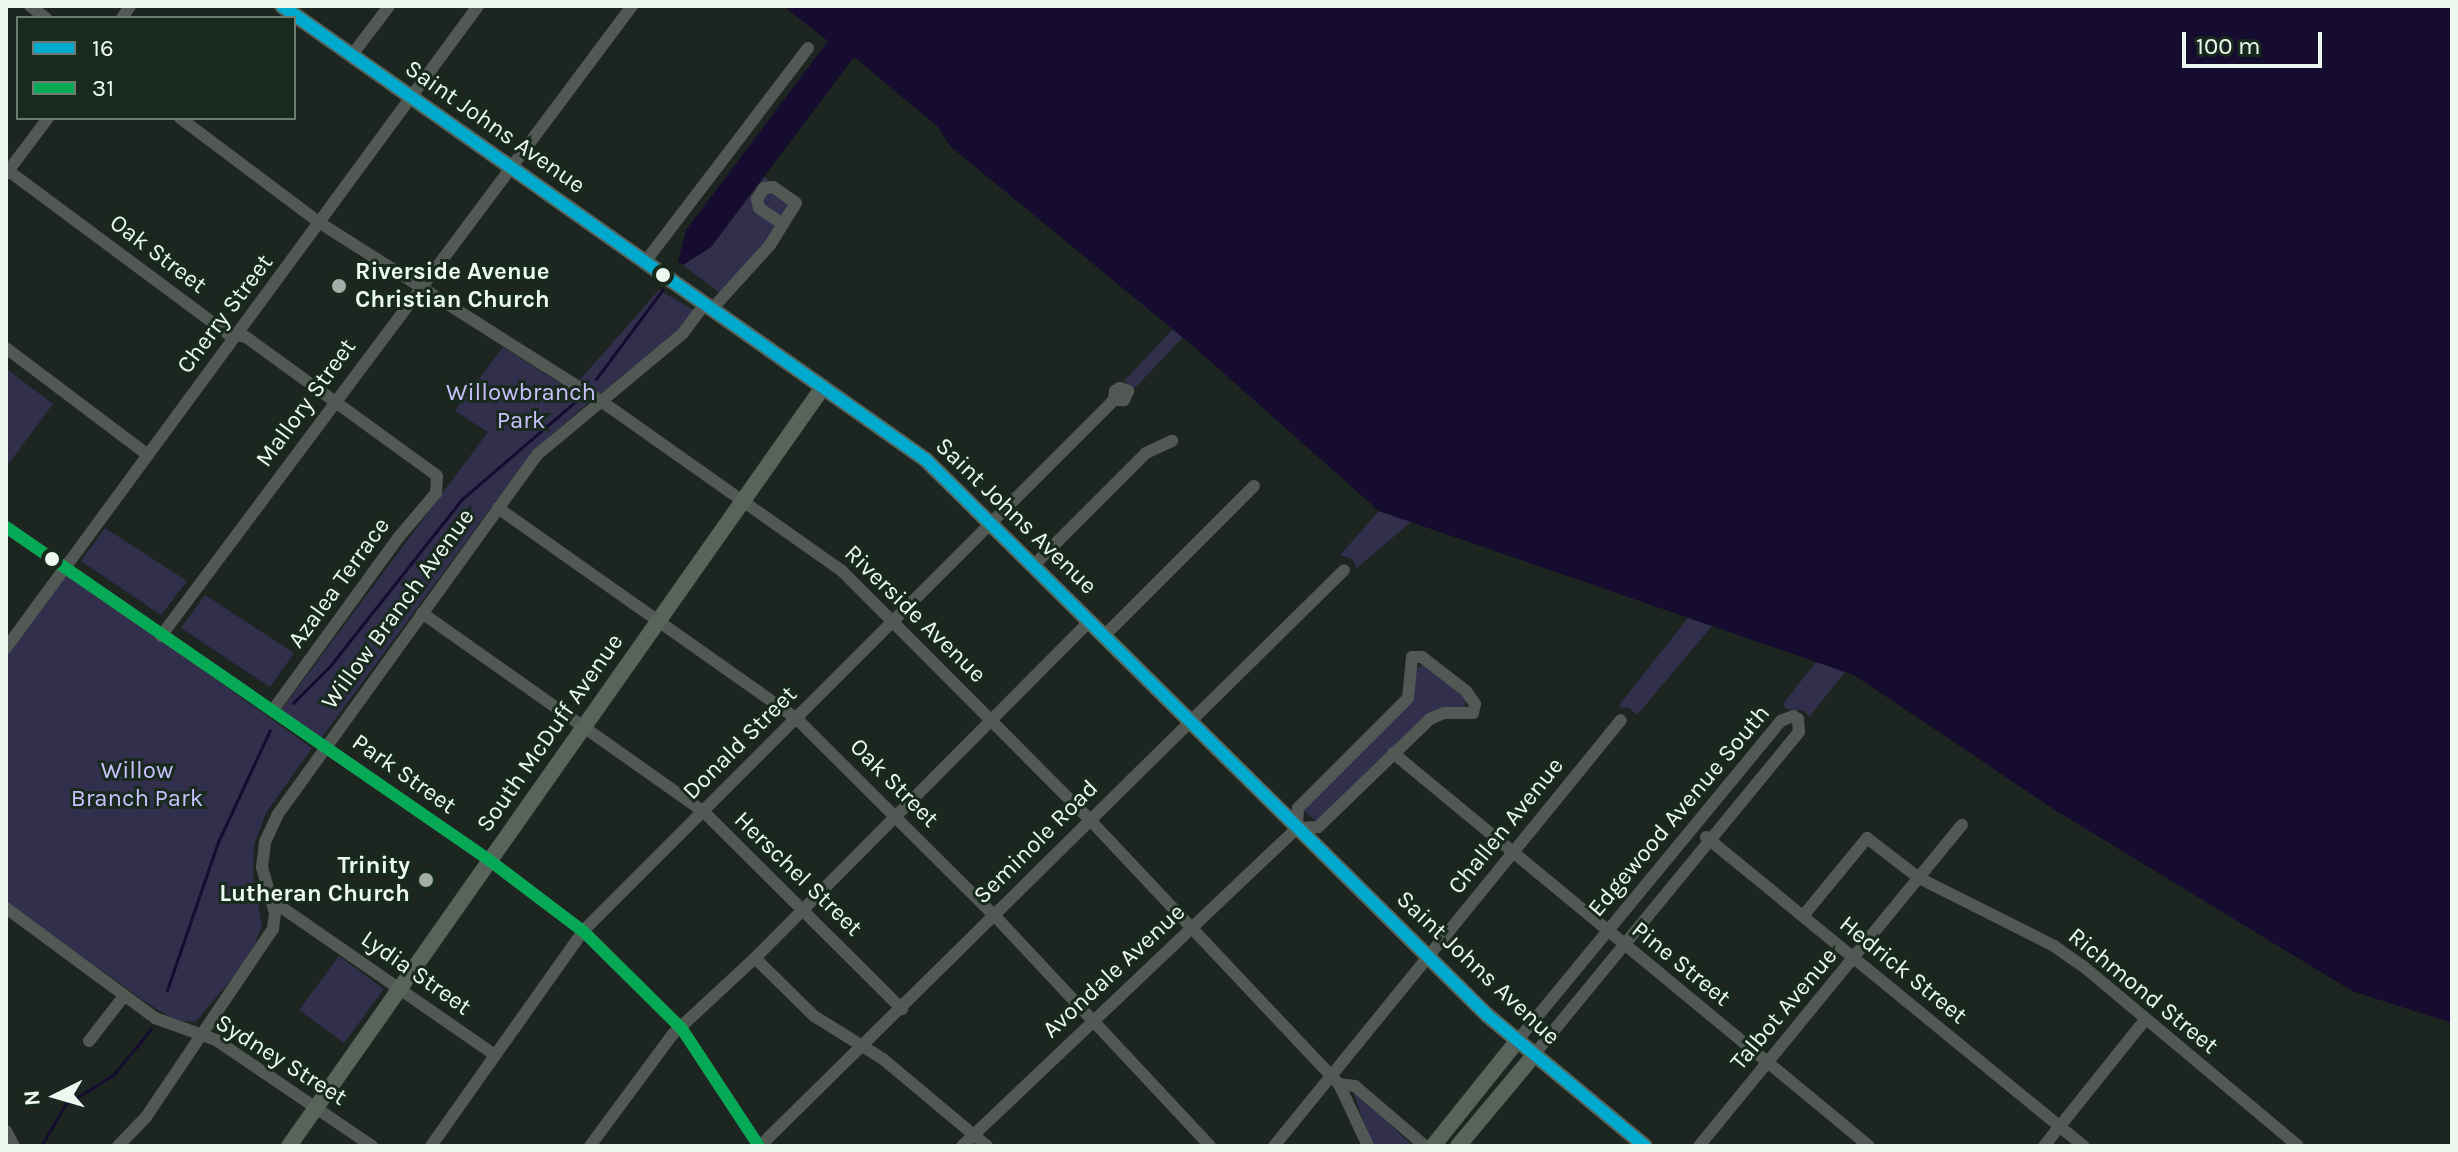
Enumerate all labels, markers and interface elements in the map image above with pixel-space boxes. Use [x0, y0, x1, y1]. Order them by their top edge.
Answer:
legend [16, 16, 296, 120]
scale bar [2186, 16, 2326, 66]
text: 100 m [2196, 32, 2261, 60]
text: 16 [92, 34, 114, 62]
street label: Saint Johns Avenue [399, 54, 591, 200]
text: 31 [92, 74, 114, 102]
street label: Oak Street [104, 208, 212, 300]
street label: Cherry Street [171, 249, 279, 379]
place label: Riverside Avenue Christian Church [355, 258, 550, 314]
unlabelled marker [655, 267, 671, 283]
marker: Riverside Avenue Christian Church [330, 277, 348, 295]
street label: Mallory Street [250, 333, 362, 473]
park label: Willowbranch Park [446, 379, 596, 435]
street label: Saint Johns Avenue [929, 432, 1103, 600]
street label: Willow Branch Avenue [315, 503, 481, 715]
street label: Azalea Terrace [282, 512, 396, 654]
street label: Riverside Avenue [838, 539, 992, 689]
unlabelled marker [44, 551, 60, 567]
street label: South McDuff Avenue [471, 628, 629, 838]
street label: Donald Street [677, 680, 803, 806]
street label: Edgewood Avenue South [1582, 699, 1776, 923]
street label: Park Street [346, 728, 462, 820]
street label: Oak Street [844, 733, 944, 833]
street label: Challen Avenue [1442, 752, 1570, 900]
park label: Willow Branch Park [71, 757, 203, 813]
street label: Seminole Road [968, 774, 1104, 910]
street label: Herschel Street [728, 806, 868, 942]
place label: Trinity Lutheran Church [219, 852, 410, 908]
marker: Trinity Lutheran Church [417, 871, 435, 889]
street label: Saint Johns Avenue [1390, 885, 1566, 1051]
street label: Avondale Avenue [1037, 898, 1191, 1044]
street label: Hedrick Street [1833, 910, 1973, 1030]
street label: Pine Street [1626, 915, 1736, 1013]
street label: Richmond Street [2062, 922, 2224, 1060]
street label: Lydia Street [355, 925, 477, 1021]
street label: Talbot Avenue [1724, 942, 1844, 1076]
street label: Sydney Street [210, 1008, 352, 1112]
north arrow [16, 1056, 96, 1136]
text: N [18, 1089, 46, 1107]

